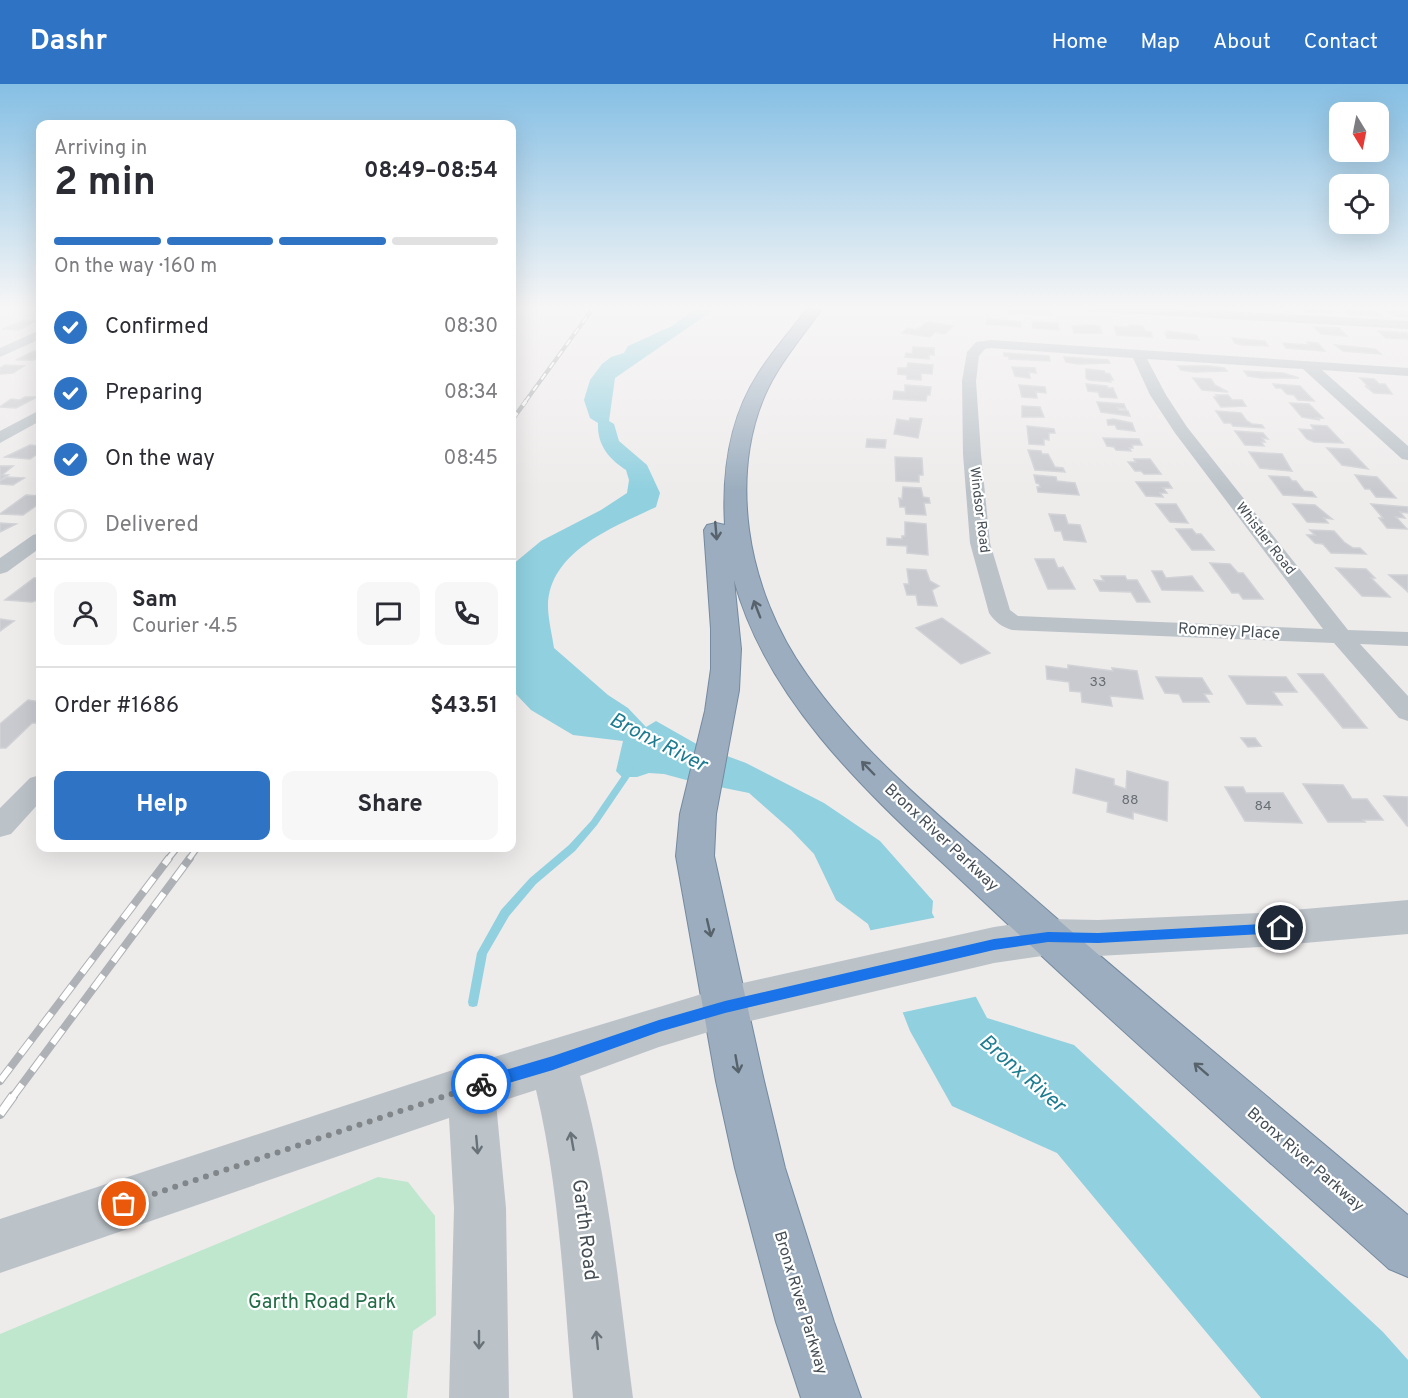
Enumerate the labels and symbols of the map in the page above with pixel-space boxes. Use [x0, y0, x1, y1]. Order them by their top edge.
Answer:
north arrow [1329, 102, 1389, 162]
street label: Windsor Road [965, 466, 993, 554]
street label: Whistler Road [1231, 499, 1299, 579]
one-way arrow [711, 520, 722, 540]
one-way arrow [751, 600, 762, 619]
street label: Romney Place [1177, 619, 1281, 645]
house number: 33 [1090, 674, 1106, 691]
water label: Bronx River [605, 707, 713, 780]
one-way arrow [860, 761, 875, 776]
street label: Bronx River Parkway [880, 780, 1002, 896]
house number: 88 [1121, 792, 1139, 809]
house number: 84 [1254, 798, 1272, 815]
pin [1255, 902, 1306, 953]
one-way arrow [704, 918, 715, 937]
water label: Bronx River [973, 1029, 1072, 1120]
courier [451, 1054, 511, 1114]
one-way arrow [731, 1054, 742, 1073]
one-way arrow [1194, 1062, 1209, 1076]
street label: Bronx River Parkway [1242, 1104, 1368, 1216]
one-way arrow [566, 1132, 577, 1151]
one-way arrow [472, 1135, 483, 1155]
pin [98, 1178, 149, 1229]
street label: Garth Road [565, 1178, 603, 1282]
street label: Bronx River Parkway [769, 1229, 831, 1377]
park label: Garth Road Park [248, 1290, 396, 1316]
one-way arrow [473, 1329, 485, 1349]
one-way arrow [591, 1330, 602, 1350]

